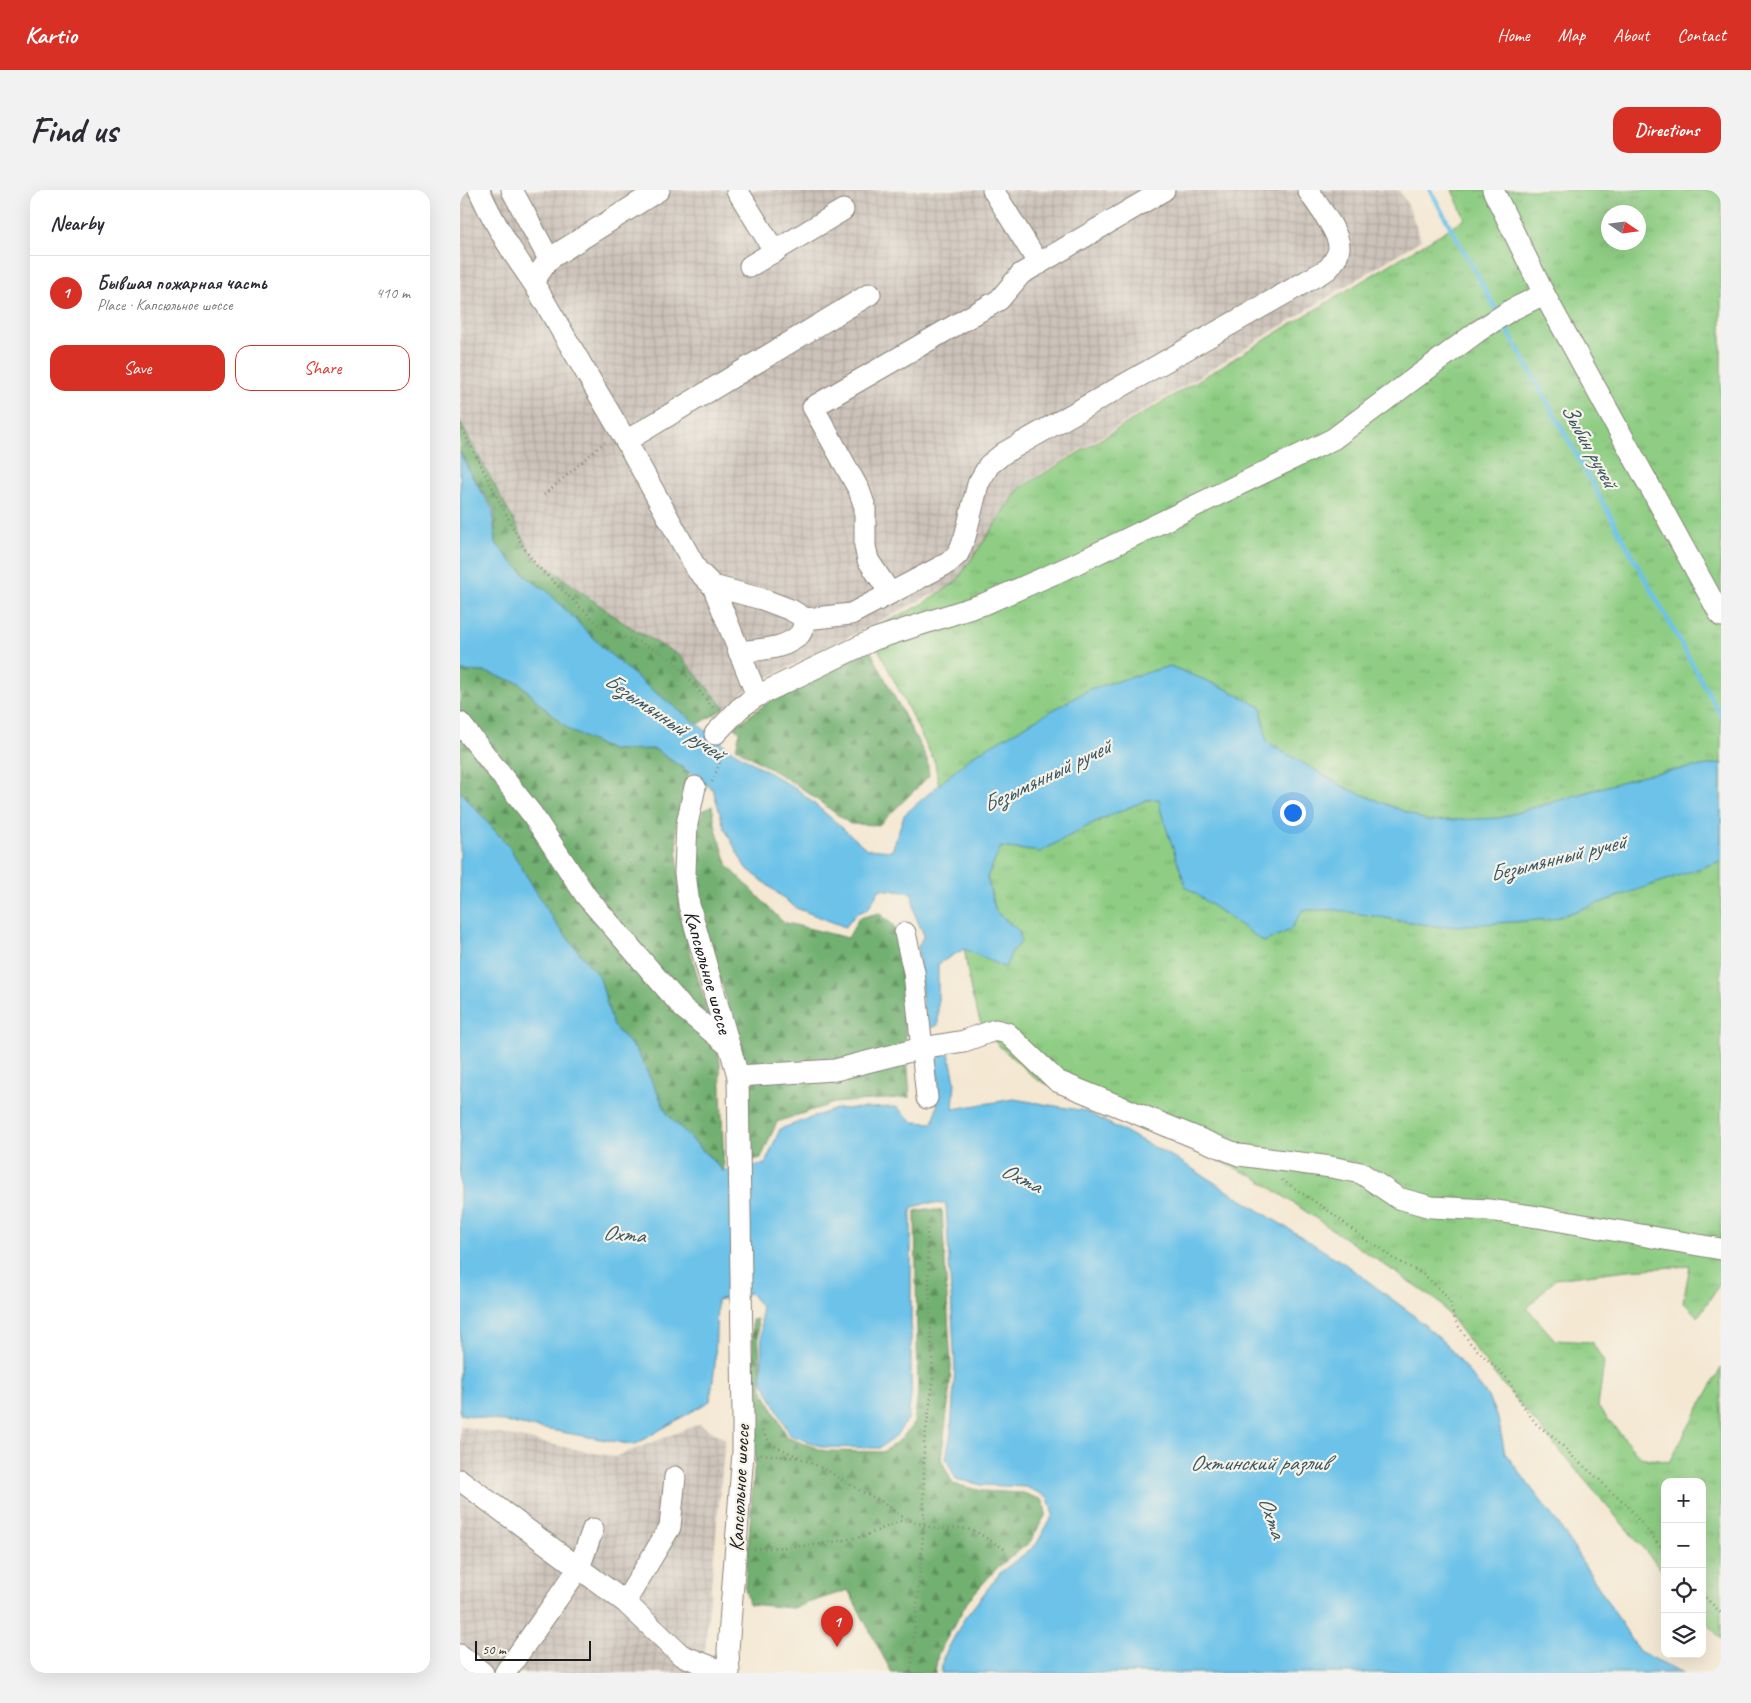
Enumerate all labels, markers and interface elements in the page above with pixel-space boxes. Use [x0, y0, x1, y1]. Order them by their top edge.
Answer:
text: Kartio [25, 20, 77, 50]
text: Home [1497, 24, 1530, 46]
text: Map [1558, 24, 1585, 46]
text: About [1613, 24, 1649, 46]
text: Contact [1677, 24, 1726, 46]
button: Directions [1613, 107, 1721, 153]
text: Find us [30, 108, 117, 153]
north arrow [1601, 205, 1646, 250]
text: Nearby [50, 210, 103, 236]
text: Бывшая пожарная часть [97, 271, 267, 295]
text: 1 [62, 283, 70, 303]
text: 410 m [376, 283, 410, 303]
text: Place · Капсюльное шоссе [97, 295, 232, 315]
button: Save [50, 345, 225, 391]
button: Share [235, 345, 410, 391]
water label: Зыбин ручей [1555, 398, 1626, 497]
water label: Безымянный ручей [599, 666, 734, 770]
water label: Безымянный ручей [978, 731, 1119, 819]
your location [1280, 800, 1306, 826]
water label: Безымянный ручей [1486, 826, 1633, 888]
street label: Капсюльное шоссе [678, 908, 739, 1038]
water label: Охта [996, 1156, 1049, 1201]
water label: Охта [602, 1218, 649, 1250]
street label: Капсюльное шоссе [723, 1423, 755, 1552]
water label: Охтинский разлив [1190, 1449, 1336, 1477]
map controls [1661, 1478, 1706, 1658]
button: + [1661, 1478, 1706, 1523]
water label: Охта [1252, 1493, 1293, 1544]
button: − [1661, 1523, 1706, 1568]
button: locate [1661, 1568, 1706, 1613]
pin: 1 [821, 1606, 853, 1647]
button: layers [1661, 1613, 1706, 1658]
scale bar [475, 1638, 591, 1661]
text: 50 m [482, 1641, 506, 1658]

